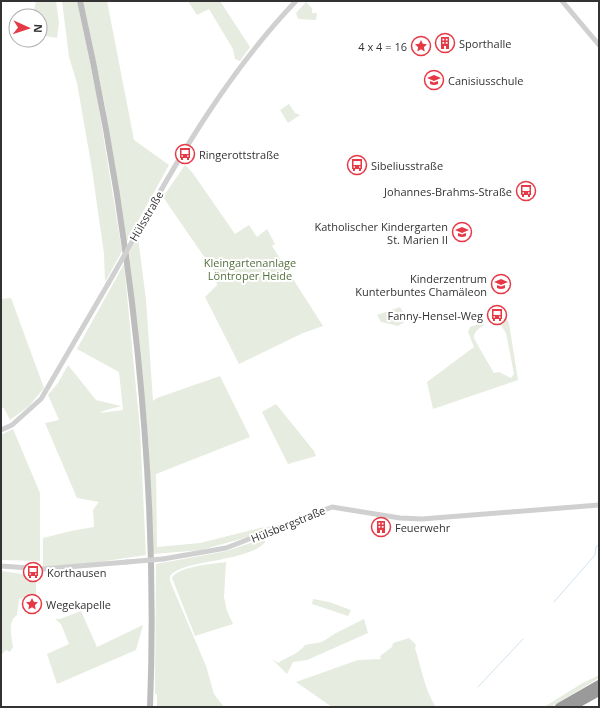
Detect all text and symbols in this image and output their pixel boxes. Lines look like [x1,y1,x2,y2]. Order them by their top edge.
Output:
north arrow [8,8,48,48]
text: N [31,24,46,33]
building icon: Sporthalle [434,32,456,54]
place icon: 4 x 4 = 16 [410,35,432,57]
place label: Sporthalle [459,36,511,51]
place label: 4 x 4 = 16 [358,39,407,54]
school or university icon: Canisiusschule [423,69,445,91]
place label: Canisiusschule [448,73,524,88]
bus stop icon: Ringerottstraße [174,143,196,165]
place label: Ringerottstraße [199,147,279,162]
bus stop icon: Sibeliusstraße [346,154,368,176]
place label: Sibeliusstraße [371,158,443,173]
bus stop icon: Johannes-Brahms-Straße [515,180,537,202]
place label: Johannes-Brahms-Straße [383,184,512,199]
street label: Hülsstraße [126,188,166,244]
place label: Katholischer Kindergarten St. Marien II [314,219,448,247]
school or university icon: Katholischer Kindergarten St. Marien II [451,221,473,243]
park label: Kleingartenanlage Löntroper Heide [204,255,296,283]
place label: Kinderzentrum Kunterbuntes Chamäleon [355,271,487,299]
school or university icon: Kinderzentrum Kunterbuntes Chamäleon [490,273,512,295]
bus stop icon: Fanny-Hensel-Weg [486,304,508,326]
place label: Fanny-Hensel-Weg [388,308,483,323]
street label: Hülsbergstraße [249,502,327,546]
building icon: Feuerwehr [370,516,392,538]
place label: Feuerwehr [395,520,451,535]
bus stop icon: Korthausen [22,561,44,583]
place label: Korthausen [47,565,107,580]
place icon: Wegekapelle [21,593,43,615]
place label: Wegekapelle [46,597,111,612]

